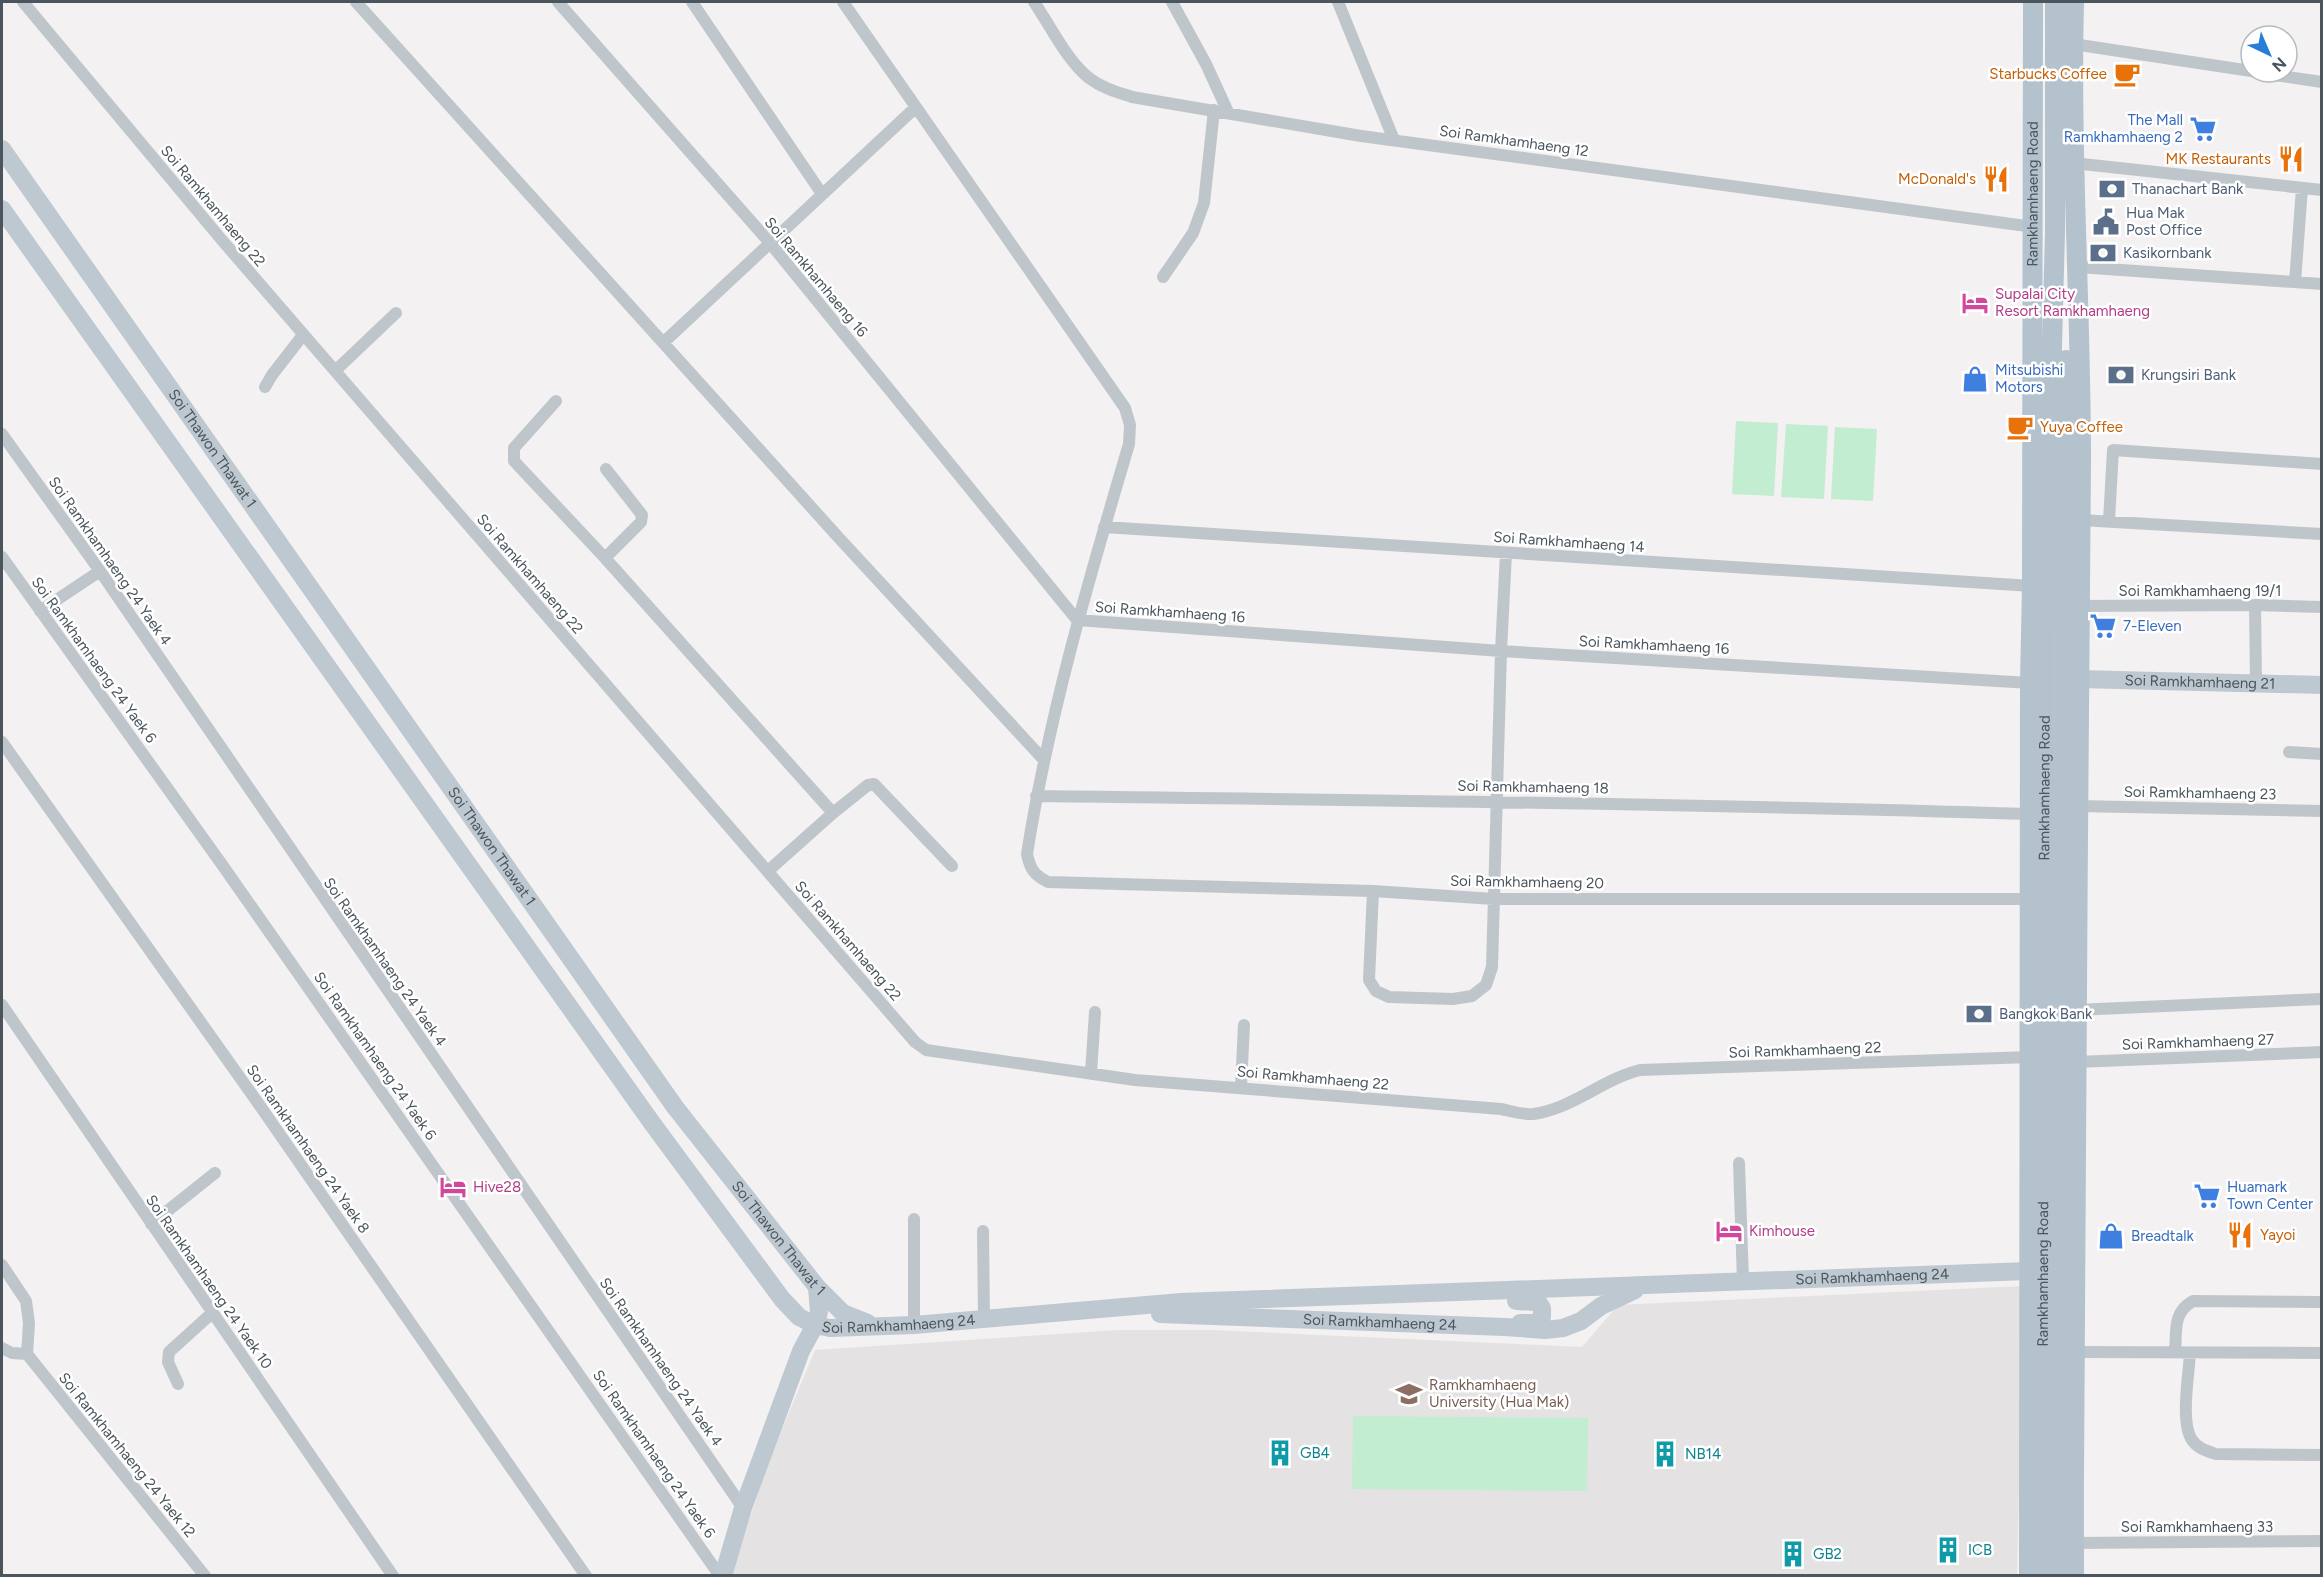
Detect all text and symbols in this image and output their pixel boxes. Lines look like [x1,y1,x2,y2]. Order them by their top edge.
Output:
north arrow [2239,24,2299,84]
text: N [2268,53,2290,76]
cafe icon: Starbucks Coffee [2112,59,2142,89]
place label: Starbucks Coffee [1989,65,2107,83]
place label: The Mall Ramkhamhaeng 2 [2064,111,2183,146]
supermarket icon: The Mall Ramkhamhaeng 2 [2188,114,2218,144]
street label: Ramkhamhaeng Road [2024,121,2042,267]
street label: Soi Ramkhamhaeng 12 [1438,122,1590,160]
street label: Soi Ramkhamhaeng 22 [157,142,269,270]
restaurant icon: MK Restaurants [2276,144,2306,174]
place label: MK Restaurants [2165,150,2271,168]
restaurant icon: McDonald's [1981,164,2011,194]
place label: McDonald's [1898,170,1976,188]
bank icon: Thanachart Bank [2097,174,2127,204]
place label: Thanachart Bank [2132,180,2244,198]
place label: Hua Mak Post Office [2126,204,2202,239]
public building icon: Hua Mak Post Office [2091,207,2121,237]
street label: Soi Ramkhamhaeng 16 [761,213,872,341]
bank icon: Kasikornbank [2088,238,2118,268]
place label: Kasikornbank [2123,244,2212,262]
place label: Supalai City Resort Ramkhamhaeng [1995,285,2150,320]
hotel icon: Supalai City Resort Ramkhamhaeng [1960,288,1990,318]
bank icon: Krungsiri Bank [2106,360,2136,390]
place label: Mitsubishi Motors [1995,361,2063,396]
shop icon: Mitsubishi Motors [1960,364,1990,394]
place label: Krungsiri Bank [2141,366,2237,384]
street label: Soi Thawon Thawat 1 [165,386,260,511]
cafe icon: Yuya Coffee [2005,412,2035,442]
place label: Yuya Coffee [2040,418,2123,436]
street label: Soi Ramkhamhaeng 24 Yaek 4 [45,473,175,649]
street label: Soi Ramkhamhaeng 22 [473,510,587,638]
street label: Soi Ramkhamhaeng 14 [1493,528,1645,556]
street label: Soi Ramkhamhaeng 24 Yaek 6 [28,573,161,747]
street label: Soi Ramkhamhaeng 19/1 [2119,582,2281,600]
street label: Soi Ramkhamhaeng 16 [1094,598,1246,626]
supermarket icon: 7-Eleven [2088,611,2118,641]
place label: 7-Eleven [2123,617,2182,635]
street label: Soi Ramkhamhaeng 16 [1578,632,1730,658]
street label: Soi Ramkhamhaeng 21 [2124,671,2276,693]
street label: Ramkhamhaeng Road [2035,715,2054,861]
street label: Soi Ramkhamhaeng 18 [1457,777,1609,797]
street label: Soi Thawon Thawat 1 [444,783,540,909]
street label: Soi Ramkhamhaeng 23 [2124,783,2276,803]
street label: Soi Ramkhamhaeng 20 [1450,872,1604,892]
street label: Soi Ramkhamhaeng 24 Yaek 4 [320,874,450,1050]
street label: Soi Ramkhamhaeng 22 [791,877,905,1005]
street label: Soi Ramkhamhaeng 24 Yaek 6 [310,969,440,1144]
bank icon: Bangkok Bank [1964,999,1994,1029]
place label: Bangkok Bank [1999,1005,2093,1023]
street label: Soi Ramkhamhaeng 27 [2121,1030,2275,1054]
street label: Soi Ramkhamhaeng 22 [1728,1038,1882,1062]
street label: Soi Ramkhamhaeng 24 Yaek 8 [243,1061,373,1237]
street label: Soi Ramkhamhaeng 22 [1236,1062,1390,1094]
hotel icon: Hive28 [438,1172,468,1202]
street label: Soi Thawon Thawat 1 [728,1177,829,1299]
place label: Hive28 [473,1178,521,1196]
place label: Huamark Town Center [2227,1178,2313,1213]
supermarket icon: Huamark Town Center [2192,1181,2222,1211]
street label: Soi Ramkhamhaeng 24 Yaek 10 [142,1192,276,1372]
street label: Ramkhamhaeng Road [2034,1201,2052,1347]
hotel icon: Kimhouse [1714,1216,1744,1246]
restaurant icon: Yayoi [2225,1220,2255,1250]
shop icon: Breadtalk [2096,1221,2126,1251]
place label: Kimhouse [1749,1222,1815,1240]
place label: Yayoi [2260,1226,2296,1244]
place label: Breadtalk [2131,1227,2194,1245]
street label: Soi Ramkhamhaeng 24 [1795,1265,1949,1289]
street label: Soi Ramkhamhaeng 24 Yaek 4 [596,1274,726,1450]
street label: Soi Ramkhamhaeng 24 [1303,1310,1457,1334]
street label: Soi Ramkhamhaeng 24 [820,1311,976,1337]
street label: Soi Ramkhamhaeng 24 Yaek 6 [589,1367,719,1542]
street label: Soi Ramkhamhaeng 24 Yaek 12 [55,1369,199,1541]
place label: Ramkhamhaeng University (Hua Mak) [1429,1376,1569,1411]
school or university icon: Ramkhamhaeng University (Hua Mak) [1394,1379,1424,1409]
building icon: GB4 [1265,1438,1295,1468]
building icon: NB14 [1650,1439,1680,1469]
place label: GB4 [1300,1444,1330,1462]
place label: NB14 [1685,1445,1721,1463]
street label: Soi Ramkhamhaeng 33 [2121,1518,2273,1536]
building icon: ICB [1933,1535,1963,1565]
building icon: GB2 [1778,1539,1808,1569]
place label: ICB [1968,1541,1992,1559]
place label: GB2 [1813,1545,1842,1563]

